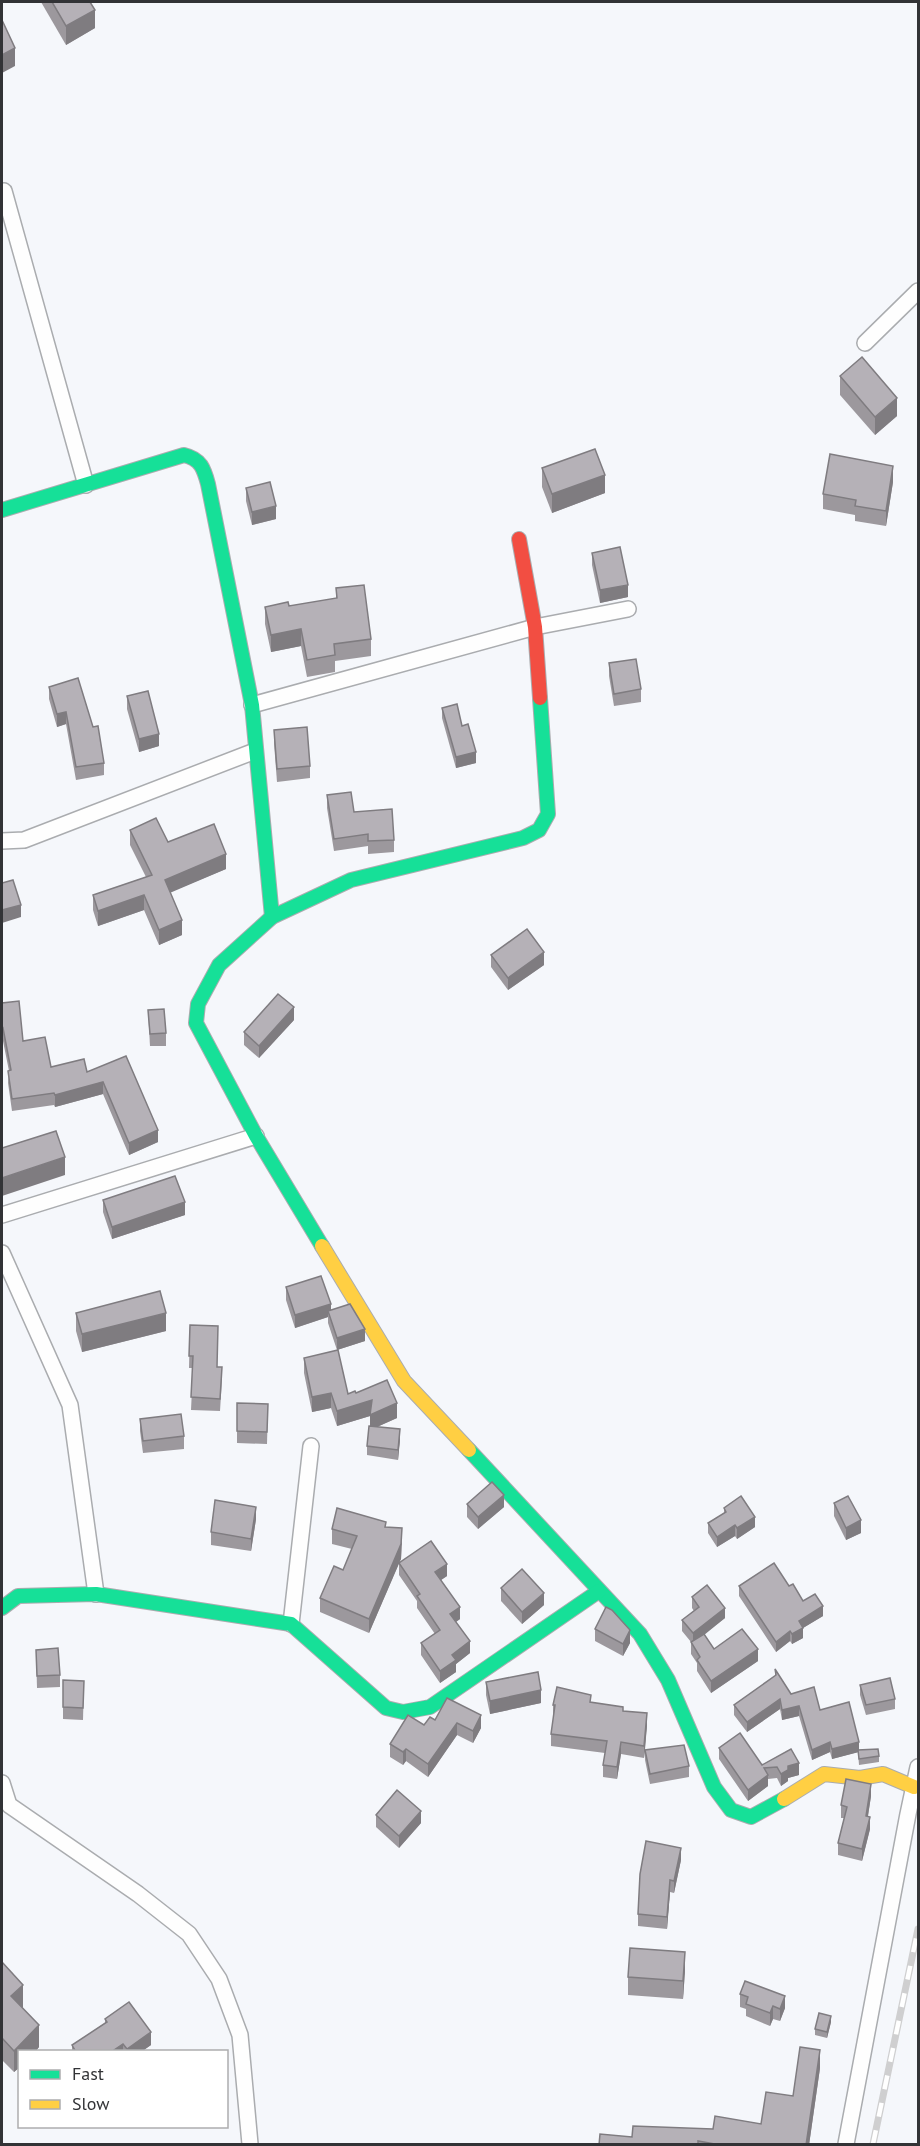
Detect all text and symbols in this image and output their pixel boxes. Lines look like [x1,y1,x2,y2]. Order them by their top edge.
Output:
legend [18,2050,228,2128]
text: Fast [72,2062,104,2085]
text: Slow [72,2092,110,2115]

